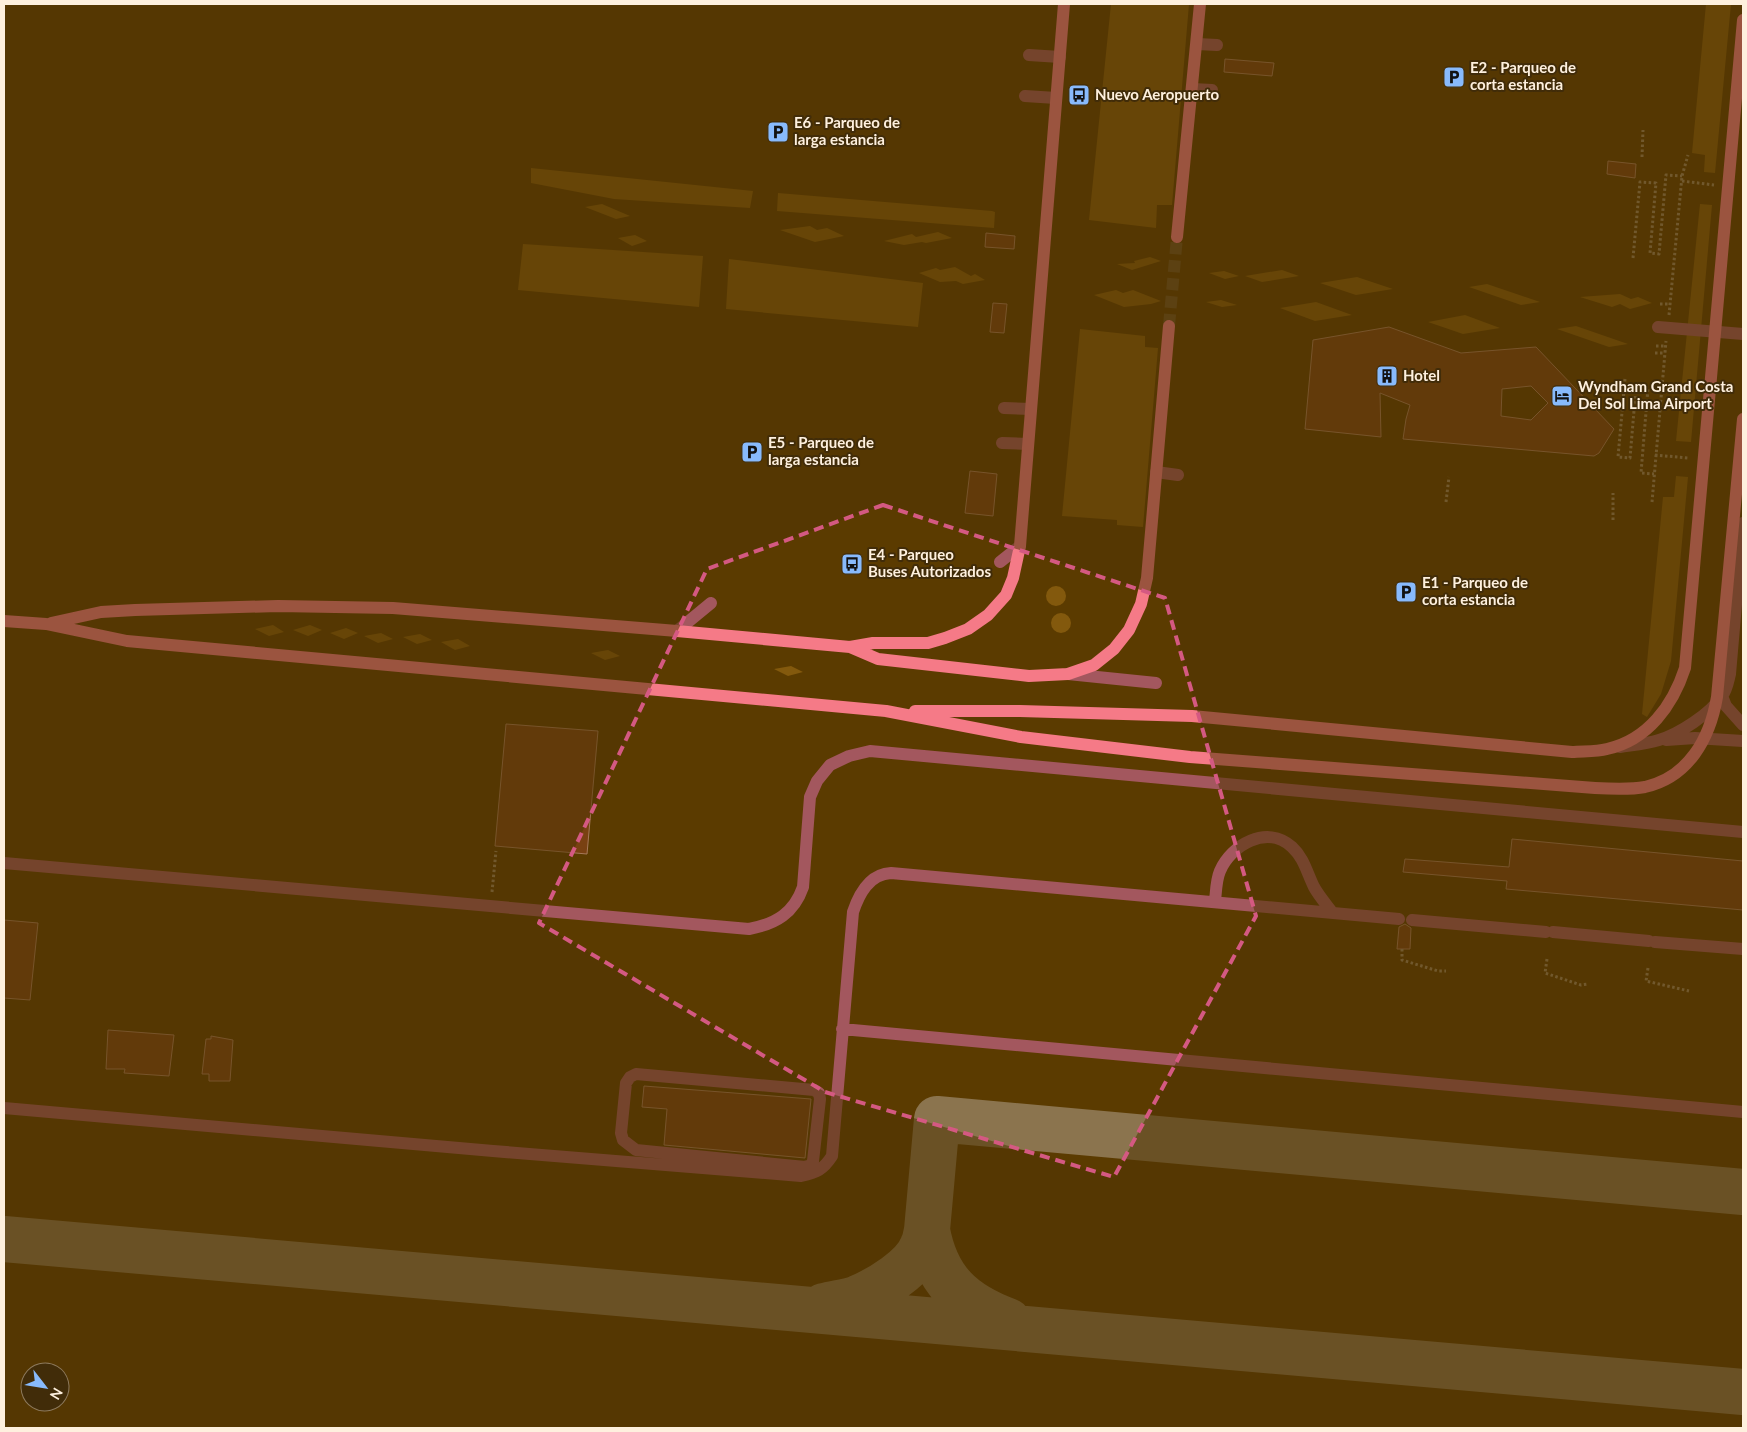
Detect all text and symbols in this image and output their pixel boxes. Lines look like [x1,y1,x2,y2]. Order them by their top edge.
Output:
place label: E2 - Parqueo de corta estancia [1470,58,1576,93]
parking icon: E2 - Parqueo de corta estancia [1442,65,1466,89]
bus stop icon: Nuevo Aeropuerto [1067,83,1091,107]
place label: Nuevo Aeropuerto [1095,85,1219,103]
place label: E6 - Parqueo de larga estancia [794,113,900,148]
parking icon: E6 - Parqueo de larga estancia [766,120,790,144]
building icon: Hotel [1375,364,1399,388]
place label: Hotel [1403,366,1440,384]
place label: Wyndham Grand Costa Del Sol Lima Airport [1578,377,1733,412]
hotel icon: Wyndham Grand Costa Del Sol Lima Airport [1550,384,1574,408]
place label: E5 - Parqueo de larga estancia [768,433,874,468]
parking icon: E5 - Parqueo de larga estancia [740,440,764,464]
place label: E4 - Parqueo Buses Autorizados [868,545,991,580]
bus stop icon: E4 - Parqueo Buses Autorizados [840,552,864,576]
place label: E1 - Parqueo de corta estancia [1422,573,1528,608]
parking icon: E1 - Parqueo de corta estancia [1394,580,1418,604]
north arrow [20,1362,70,1412]
text: N [47,1385,67,1403]

